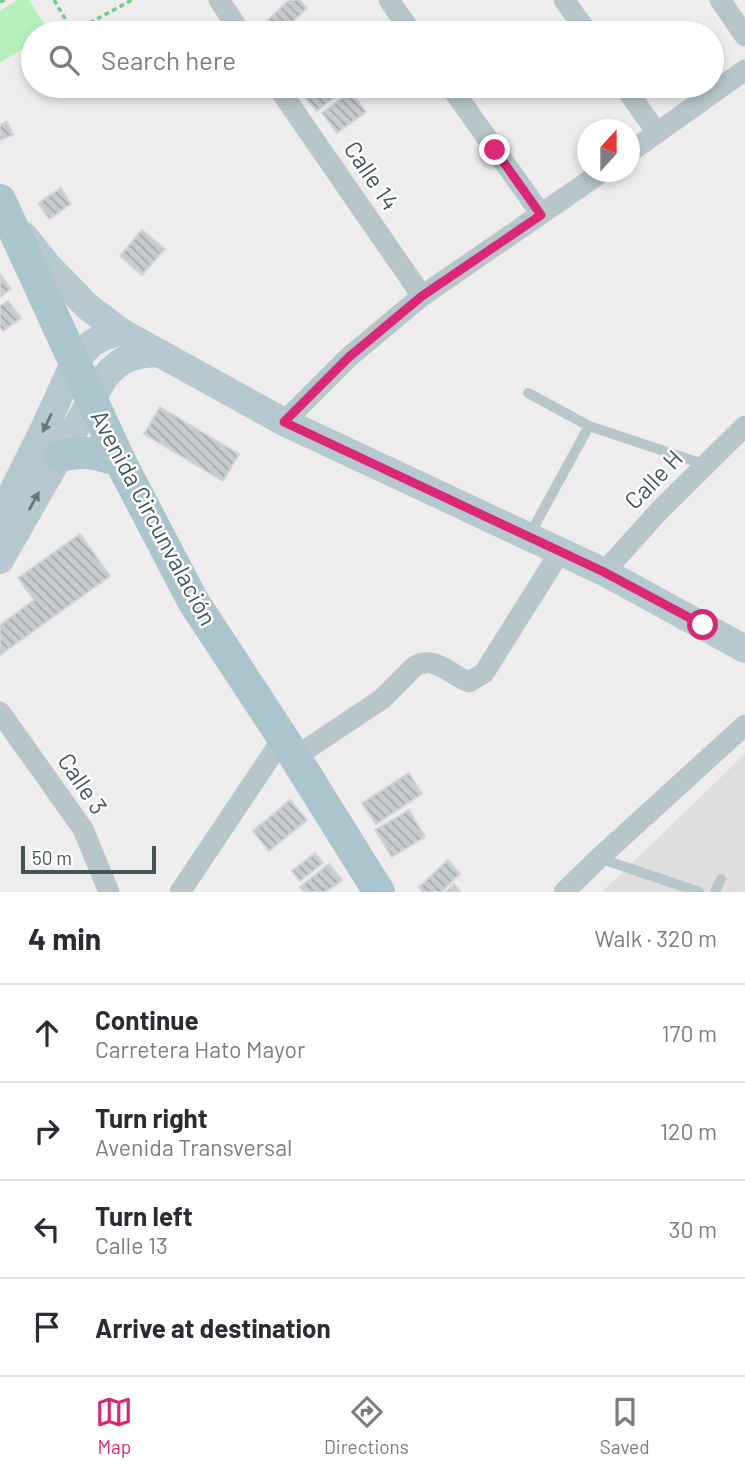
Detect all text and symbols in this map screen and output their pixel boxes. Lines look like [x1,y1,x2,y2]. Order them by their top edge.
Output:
search box [21,21,724,98]
icon: search [45,41,83,79]
text: Search here [101,44,236,75]
north arrow [577,119,640,182]
route end [479,134,510,165]
street label: Calle 14 [339,135,406,215]
street label: Avenida Circunvalación [85,405,223,630]
one-way arrow [41,413,53,433]
street label: Calle H [618,443,688,515]
one-way arrow [28,491,40,510]
route start [687,609,718,640]
street label: Calle 3 [52,747,114,819]
scale bar [21,843,156,875]
text: 50 m [32,846,72,869]
text: 4 min [28,920,101,956]
text: Walk · 320 m [595,924,717,952]
text: Continue [95,1004,199,1035]
icon: ahead [28,1014,66,1052]
text: 170 m [661,1019,717,1047]
text: Carretera Hato Mayor [95,1035,305,1063]
text: Turn right [95,1102,208,1133]
icon: right [28,1112,66,1150]
text: 120 m [660,1117,717,1145]
text: Avenida Transversal [95,1133,292,1161]
text: Turn left [95,1200,193,1231]
icon: left [28,1210,66,1248]
text: 30 m [669,1215,717,1243]
text: Calle 13 [95,1231,168,1259]
icon: arrive [28,1308,66,1346]
text: Arrive at destination [95,1312,331,1343]
tab: Map [95,1393,133,1458]
tab: Directions [324,1393,409,1458]
tab: Saved [600,1393,650,1458]

